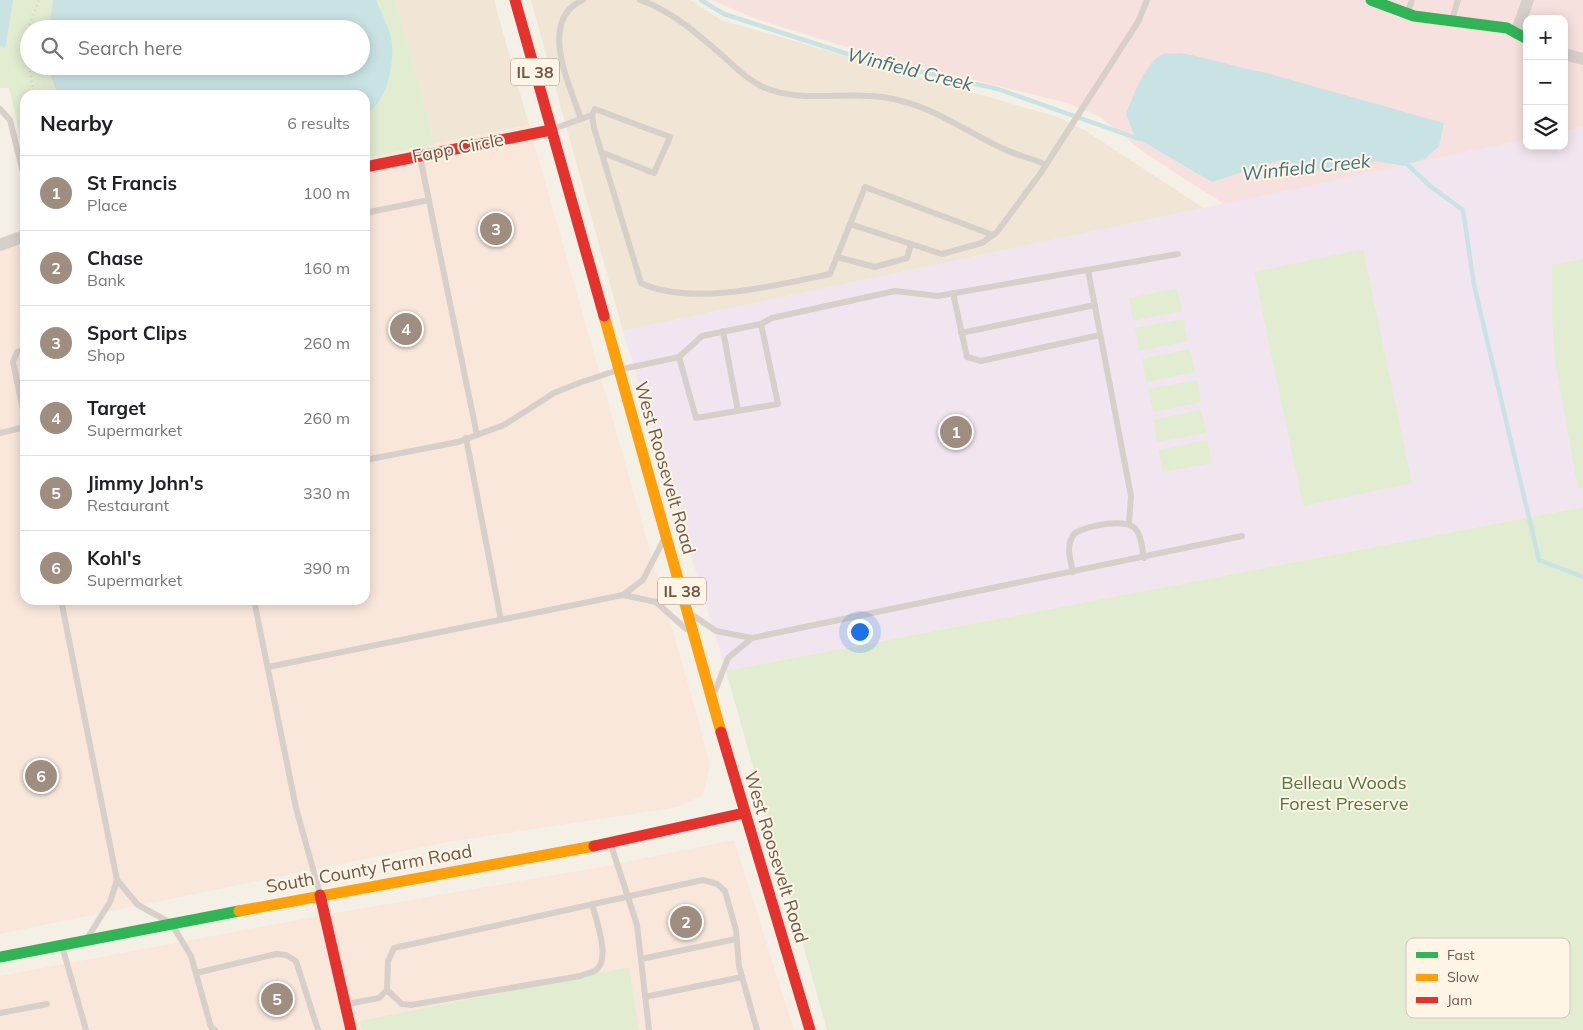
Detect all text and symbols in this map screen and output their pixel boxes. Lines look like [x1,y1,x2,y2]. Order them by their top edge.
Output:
map controls [1523,15,1568,150]
button: + [1523,15,1568,60]
search box [20,20,370,75]
icon: search [38,34,66,62]
text: Search here [78,36,182,60]
water label: Winfield Creek [844,42,977,97]
road number: IL 38 [511,58,559,86]
button: − [1523,60,1568,105]
button: layers [1523,105,1568,150]
text: Nearby [40,110,113,136]
text: 6 results [287,113,350,133]
street label: Fapp Circle [410,127,506,168]
water label: Winfield Creek [1241,148,1373,186]
text: St Francis [87,171,177,195]
text: 1 [51,183,61,203]
text: 100 m [303,183,350,203]
text: Place [87,195,127,215]
pin: 3 [480,210,512,248]
text: Chase [87,246,143,270]
text: 2 [51,258,61,278]
text: 160 m [303,258,350,278]
text: Bank [87,270,125,290]
pin: 4 [390,310,422,348]
text: Sport Clips [87,321,187,345]
text: 3 [51,333,61,353]
text: 260 m [303,333,350,353]
text: Shop [87,345,125,365]
street label: West Roosevelt Road [630,379,701,557]
text: Target [87,396,146,420]
text: 4 [51,408,61,428]
text: 260 m [303,408,350,428]
pin: 1 [940,413,972,451]
text: Supermarket [87,420,182,440]
text: Jimmy John's [87,471,204,495]
text: 5 [51,483,61,503]
text: 330 m [303,483,350,503]
text: Restaurant [87,495,169,515]
text: Kohl's [87,546,141,570]
text: 6 [51,558,61,578]
text: 390 m [303,558,350,578]
text: Supermarket [87,570,182,590]
road number: IL 38 [658,578,706,604]
your location [847,619,873,645]
pin: 6 [25,757,57,795]
street label: West Roosevelt Road [739,768,814,946]
park label: Belleau Woods Forest Preserve [1280,771,1408,815]
street label: South County Farm Road [264,839,474,898]
pin: 2 [670,903,702,941]
legend [1406,938,1570,1018]
text: Fast [1447,946,1475,964]
text: Slow [1447,968,1479,986]
pin: 5 [261,980,293,1018]
text: Jam [1447,991,1472,1009]

